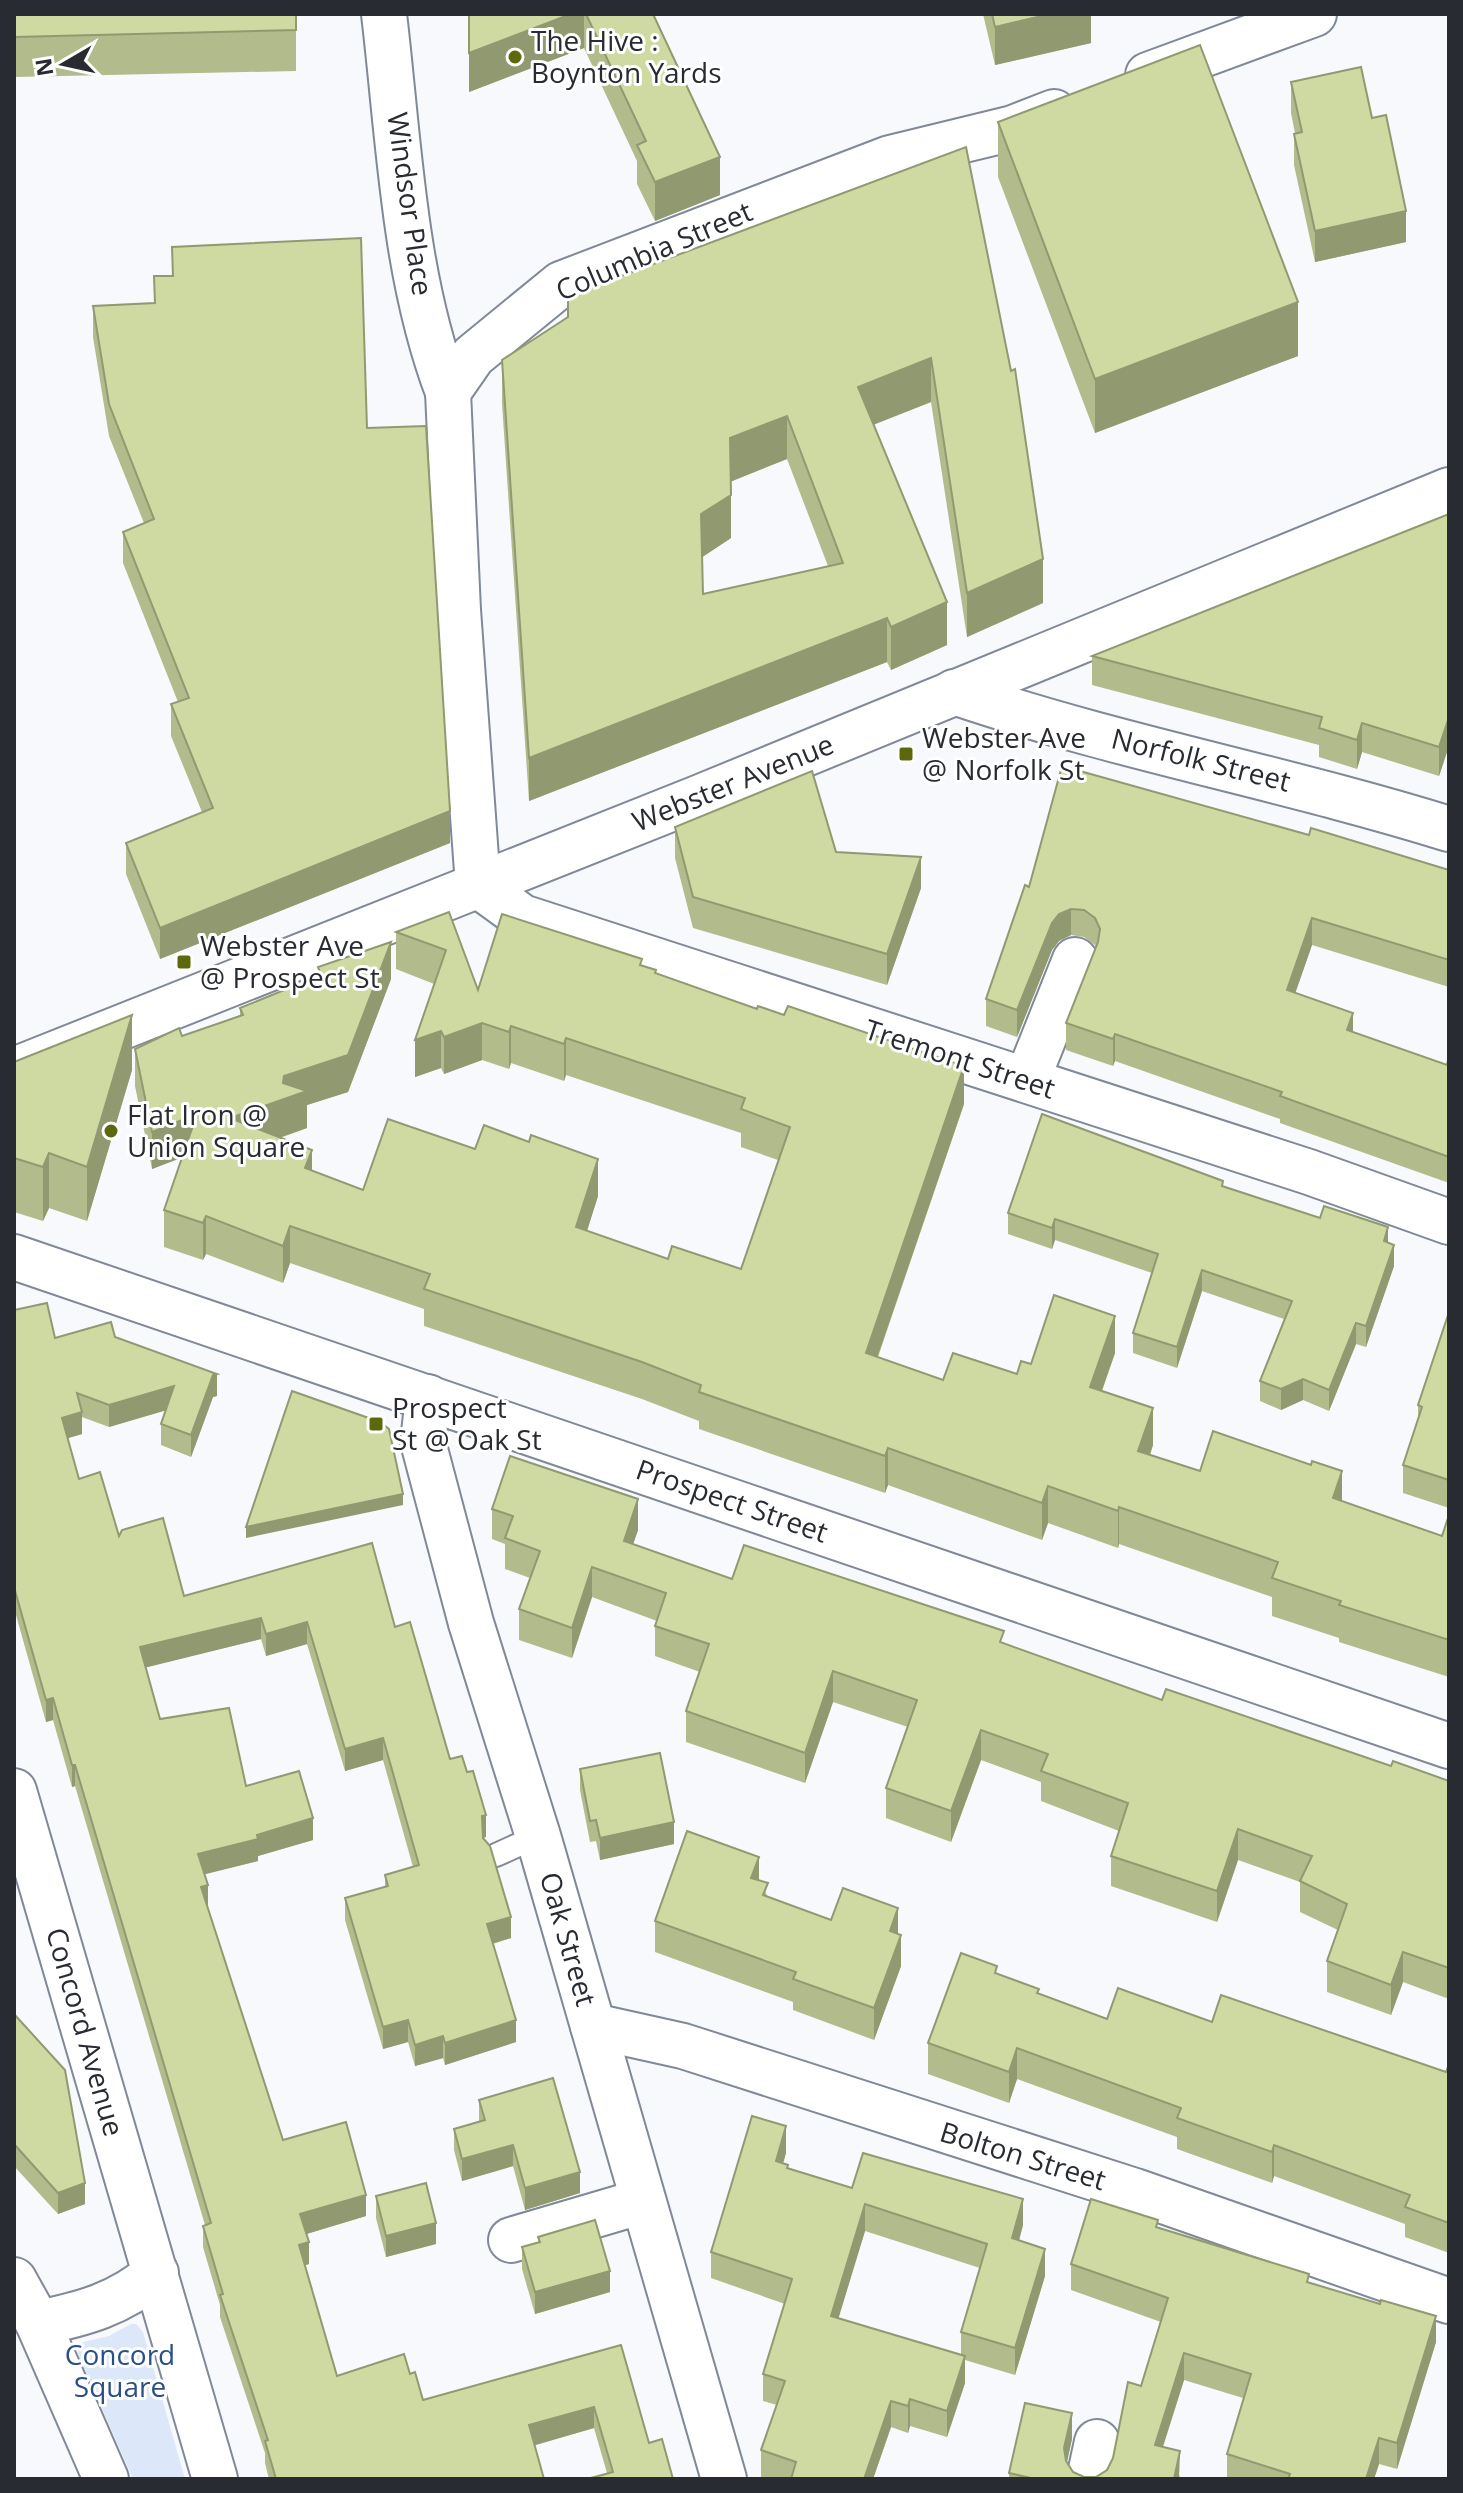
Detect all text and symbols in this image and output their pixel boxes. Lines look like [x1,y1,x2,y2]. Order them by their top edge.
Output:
place label: The Hive : Boynton Yards [531,21,722,91]
north arrow [24,24,104,104]
marker: The Hive : Boynton Yards [506,48,524,66]
text: N [27,56,59,78]
street label: Windsor Place [379,110,443,298]
street label: Columbia Street [550,192,758,309]
place label: Webster Ave @ Norfolk St [922,718,1086,788]
street label: Norfolk Street [1108,718,1295,800]
street label: Webster Avenue [626,724,839,840]
marker: Webster Ave @ Norfolk St [897,745,915,763]
place label: Webster Ave @ Prospect St [200,926,380,996]
marker: Webster Ave @ Prospect St [175,953,193,971]
street label: Tremont Street [860,1009,1060,1107]
place label: Flat Iron @ Union Square [127,1095,305,1165]
marker: Flat Iron @ Union Square [102,1122,120,1140]
place label: Prospect St @ Oak St [392,1388,542,1458]
marker: Prospect St @ Oak St [367,1415,385,1433]
street label: Prospect Street [631,1449,833,1551]
street label: Oak Street [532,1867,606,2010]
street label: Concord Avenue [38,1923,134,2140]
street label: Bolton Street [936,2112,1111,2198]
park label: Concord Square [65,2335,175,2405]

